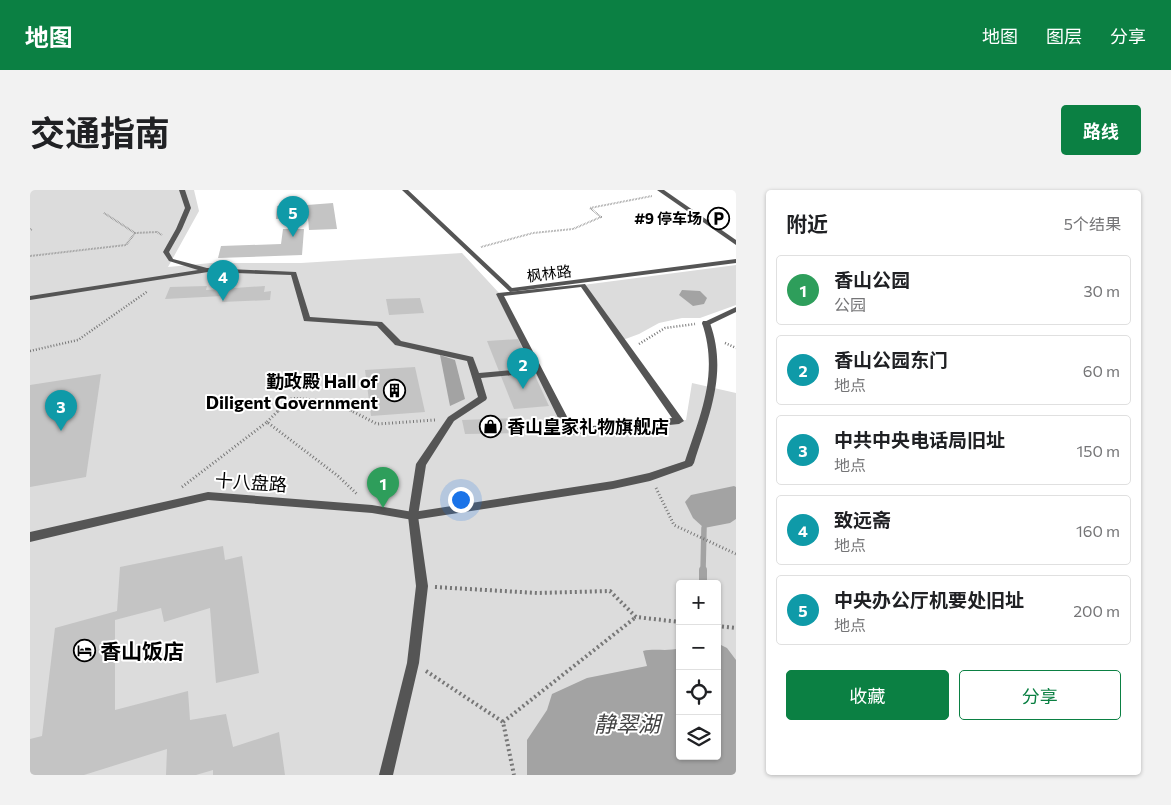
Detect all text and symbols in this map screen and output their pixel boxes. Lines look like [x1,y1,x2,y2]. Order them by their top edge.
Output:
text: 地图 [25,22,73,51]
text: 地图 [982,25,1018,47]
text: 图层 [1046,25,1082,47]
text: 分享 [1110,25,1146,47]
button: 路线 [1061,105,1141,155]
text: 交通指南 [30,110,170,153]
pin: 5 [277,196,309,237]
parking icon: #9 停车场 [706,206,730,230]
place label: #9 停车场 [634,209,702,227]
text: 附近 [786,211,828,236]
text: 5个结果 [1064,214,1121,233]
pin: 4 [207,260,239,301]
street label: 枫林路 [526,261,572,285]
text: 香山公园 [834,268,910,291]
text: 1 [799,281,807,300]
text: 30 m [1083,281,1120,300]
text: 公园 [834,295,866,314]
pin: 2 [507,348,539,389]
text: 香山公园东门 [834,348,948,371]
text: 2 [798,361,808,380]
text: 60 m [1083,361,1120,380]
place label: 勤政殿 Hall of Diligent Government [206,370,379,413]
text: 地点 [834,375,866,394]
building icon: 勤政殿 Hall of Diligent Government [382,379,406,403]
pin: 3 [45,390,77,431]
shop icon: 香山皇家礼物旗舰店 [479,414,503,438]
place label: 香山皇家礼物旗舰店 [507,415,669,437]
text: 中共中央电话局旧址 [834,428,1005,451]
text: 3 [798,441,808,460]
text: 150 m [1077,441,1120,460]
text: 地点 [834,455,866,474]
pin: 1 [367,467,399,508]
street label: 十八盘路 [214,469,288,495]
your location [448,487,474,513]
text: 致远斋 [834,508,891,531]
text: 4 [798,521,808,540]
text: 160 m [1076,521,1120,540]
text: 地点 [834,535,866,554]
map controls [676,580,721,760]
button: + [676,580,721,625]
text: 中央办公厅机要处旧址 [834,588,1024,611]
text: 5 [798,601,808,620]
text: 200 m [1073,601,1120,620]
text: 地点 [834,615,866,634]
button: − [676,625,721,670]
hotel icon: 香山饭店 [72,638,96,662]
place label: 香山饭店 [100,638,184,663]
button: locate [676,670,721,715]
button: 收藏 [786,670,949,720]
button: 分享 [959,670,1121,720]
water label: 静翠湖 [594,710,663,737]
button: layers [676,715,721,760]

